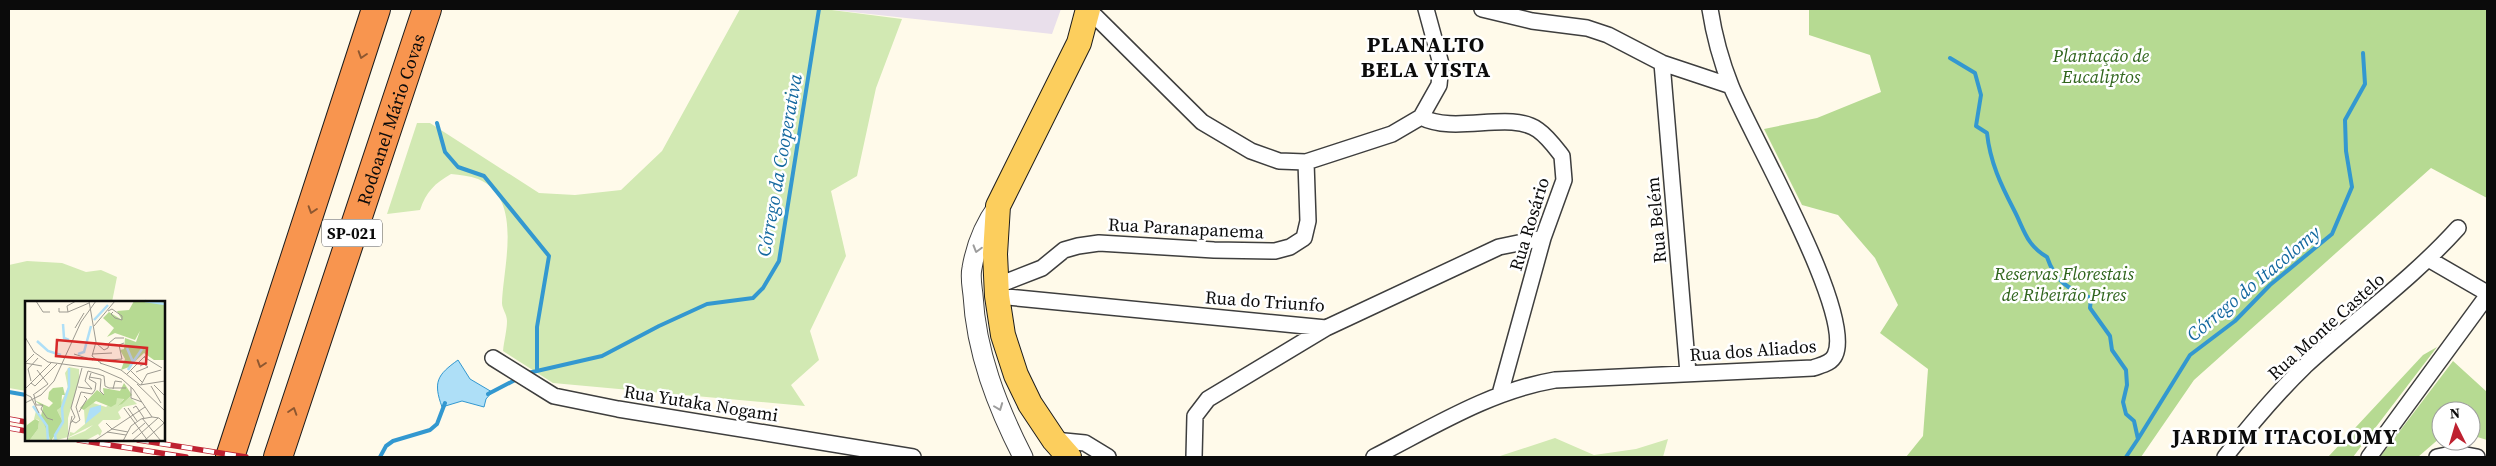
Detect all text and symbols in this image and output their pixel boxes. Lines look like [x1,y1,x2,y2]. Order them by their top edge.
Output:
district label: PLANALTO BELA VISTA [1361,29,1491,84]
street label: Rodoanel Mário Covas [350,30,431,208]
park label: Plantação de Eucaliptos [2052,43,2150,89]
one-way arrow [357,50,367,59]
water label: Córrego da Cooperativa [750,72,808,258]
street label: Rua Rosário [1503,174,1555,274]
street label: Rua Belém [1640,176,1672,264]
one-way arrow [307,205,317,213]
street label: Rua Paranapanema [1107,211,1266,245]
water label: Córrego do Itacolomy [2181,219,2326,347]
road number: SP-021 [322,220,382,247]
one-way arrow [972,244,982,253]
park label: Reservas Florestais de Ribeirão Pires [1993,261,2134,307]
street label: Rua Monte Castelo [2262,267,2390,385]
street label: Rua do Triunfo [1204,284,1326,318]
inset map [25,301,165,441]
street label: Rua dos Aliados [1689,333,1818,367]
one-way arrow [257,360,267,368]
street label: Rua Yutaka Nogami [622,378,780,428]
north arrow [2431,401,2481,451]
one-way arrow [993,402,1004,411]
text: N [2449,403,2461,423]
one-way arrow [287,407,297,416]
district label: JARDIM ITACOLOMY [2170,421,2398,451]

